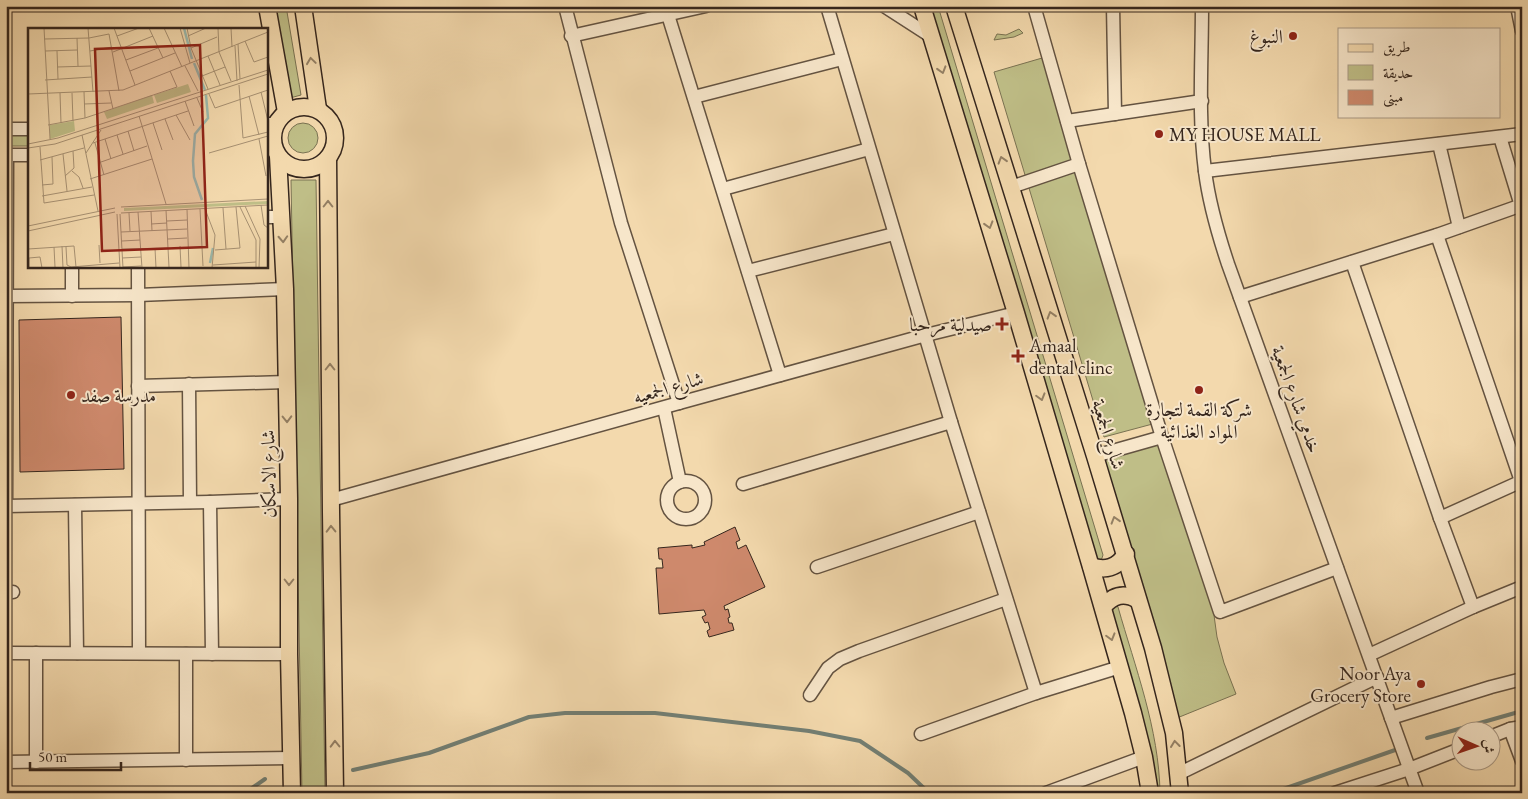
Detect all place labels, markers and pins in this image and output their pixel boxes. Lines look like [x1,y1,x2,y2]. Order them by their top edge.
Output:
place label: النبوغ [1249,24,1283,52]
marker: النبوغ [1287,30,1299,42]
place label: MY HOUSE MALL [1169,122,1321,147]
marker: MY HOUSE MALL [1153,128,1165,140]
place label: صيدلية مرحبا [909,312,992,338]
marker: صيدلية مرحبا [996,318,1008,330]
place label: Amaal dental clinc [1028,333,1113,380]
marker: Amaal dental clinc [1011,349,1025,363]
place label: مدرسة صفد [81,383,156,408]
marker: شركة القمة لتجارة المواد الغذائية [1193,384,1205,396]
marker: مدرسة صفد [65,389,77,401]
place label: شركة القمة لتجارة المواد الغذائية [1146,397,1252,444]
place label: Noor Aya Grocery Store [1310,661,1411,708]
marker: Noor Aya Grocery Store [1415,678,1427,690]

